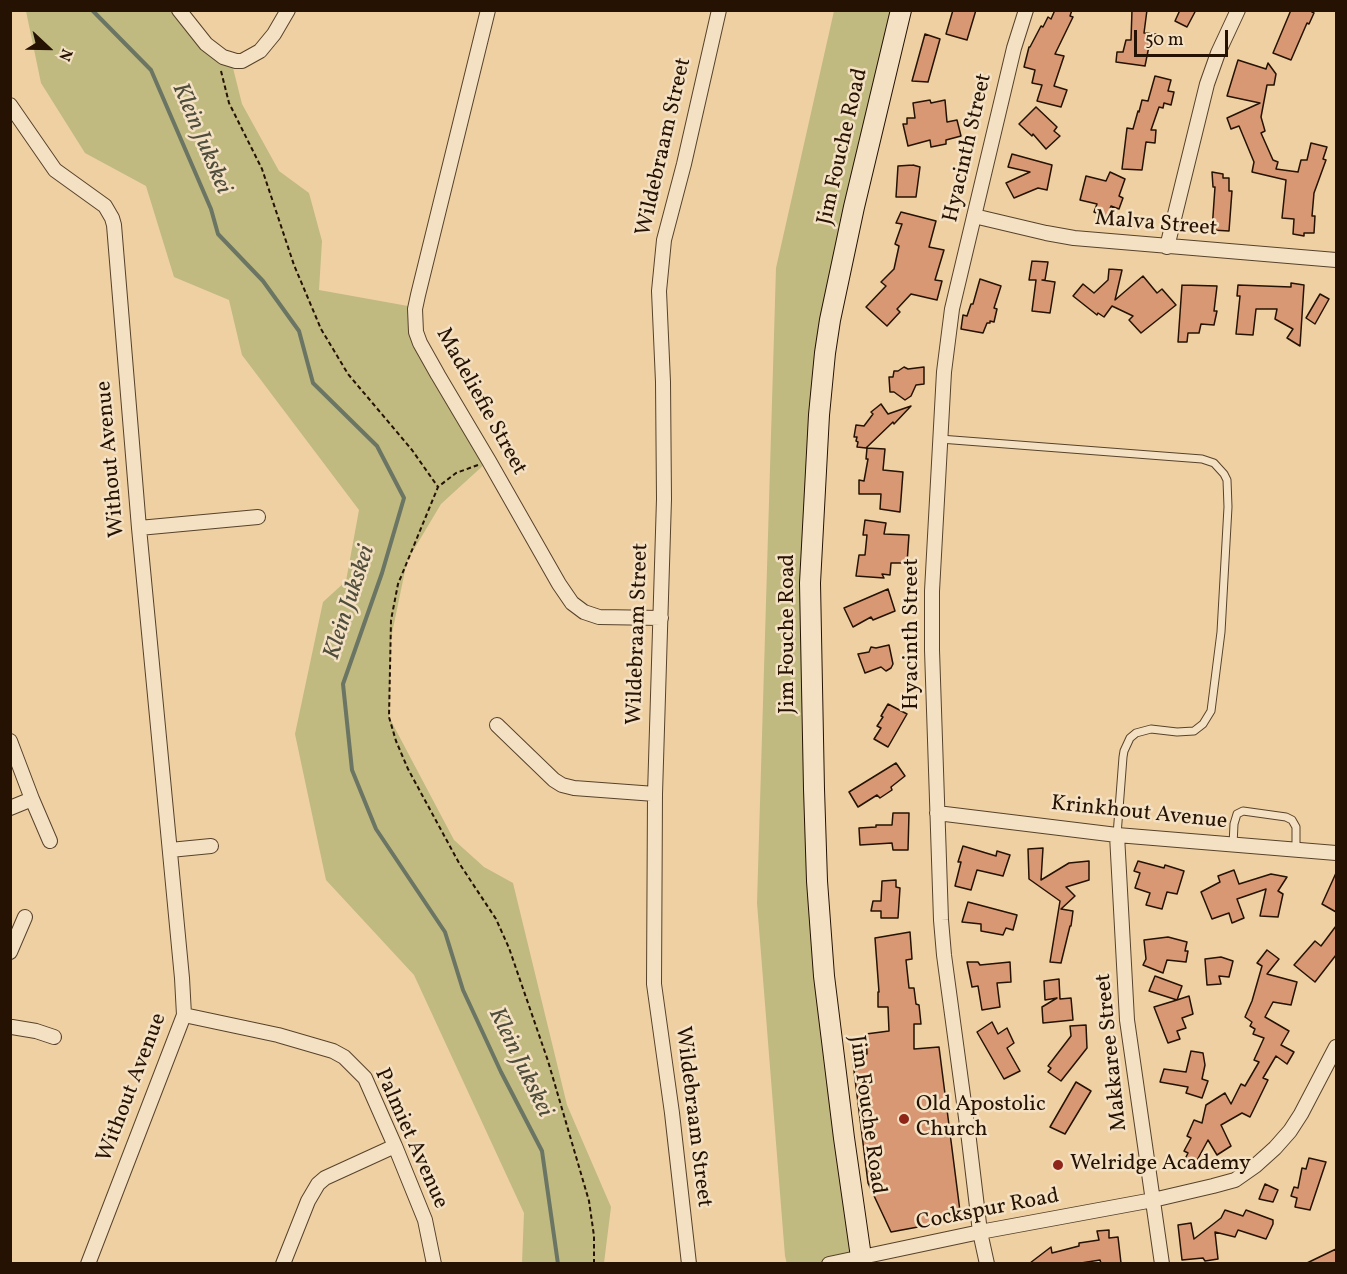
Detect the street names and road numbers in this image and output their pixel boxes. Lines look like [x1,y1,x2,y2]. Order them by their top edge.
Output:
street label: Wildebraam Street [632,55,698,239]
street label: Jim Fouche Road [813,66,875,228]
street label: Hyacinth Street [939,71,999,225]
street label: Malva Street [1094,207,1218,243]
street label: Madeliefie Street [429,324,531,480]
street label: Without Avenue [92,380,132,538]
street label: Wildebraam Street [623,543,655,725]
street label: Jim Fouche Road [776,554,802,714]
street label: Hyacinth Street [900,558,926,710]
street label: Krinkhout Avenue [1050,792,1228,836]
street label: Makkaree Street [1092,972,1134,1132]
street label: Without Avenue [93,1010,173,1166]
street label: Wildebraam Street [668,1025,716,1209]
street label: Jim Fouche Road [842,1034,890,1196]
street label: Palmiet Avenue [367,1065,453,1213]
street label: Cockspur Road [914,1184,1062,1238]

